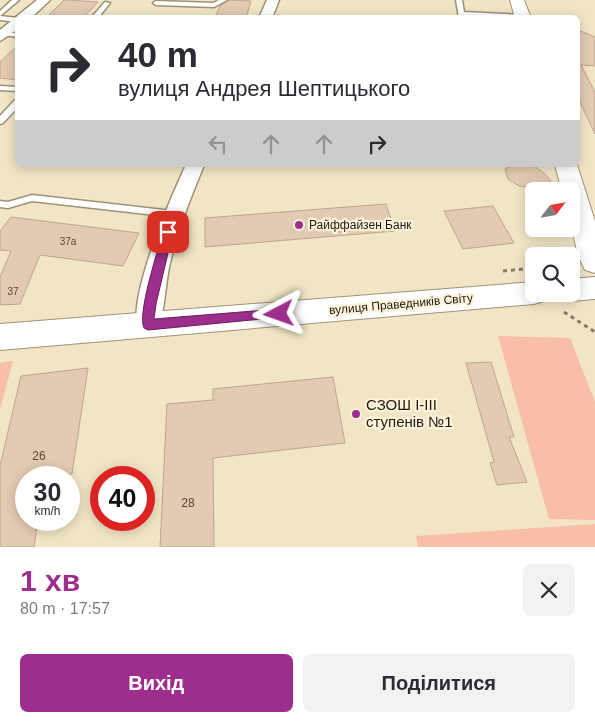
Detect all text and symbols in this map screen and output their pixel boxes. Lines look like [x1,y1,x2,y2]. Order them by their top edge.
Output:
icon: right [35,35,100,100]
text: 40 m [118,35,198,74]
text: вулиця Андрея Шептицького [118,76,410,101]
icon: left [204,130,232,158]
icon: ahead [257,130,285,158]
icon: ahead [310,130,338,158]
icon: right [363,130,391,158]
north arrow [525,182,580,238]
map controls [525,182,580,302]
pin [147,211,189,253]
icon: arrive [154,218,182,246]
place label: Райффайзен Банк [309,218,412,232]
marker: Райффайзен Банк [293,219,305,231]
house number: 37а [60,236,77,247]
button: search [525,247,580,302]
house number: 37 [7,286,19,297]
position arrow [252,287,304,339]
street label: вулиця Праведників Світу [329,291,473,317]
place label: СЗОШ І-ІІІ ступенів №1 [366,396,453,430]
marker: СЗОШ І-ІІІ ступенів №1 [350,408,362,420]
house number: 26 [32,449,46,463]
speed limit sign: 40 [90,466,155,531]
text: 30 [34,478,61,506]
house number: 28 [181,496,195,510]
text: km/h [34,504,61,518]
text: 1 хв [20,564,80,597]
button: close [523,564,575,616]
text: 80 m · 17:57 [20,600,110,617]
button: Вихід [20,654,293,712]
button: Поділитися [303,654,575,712]

